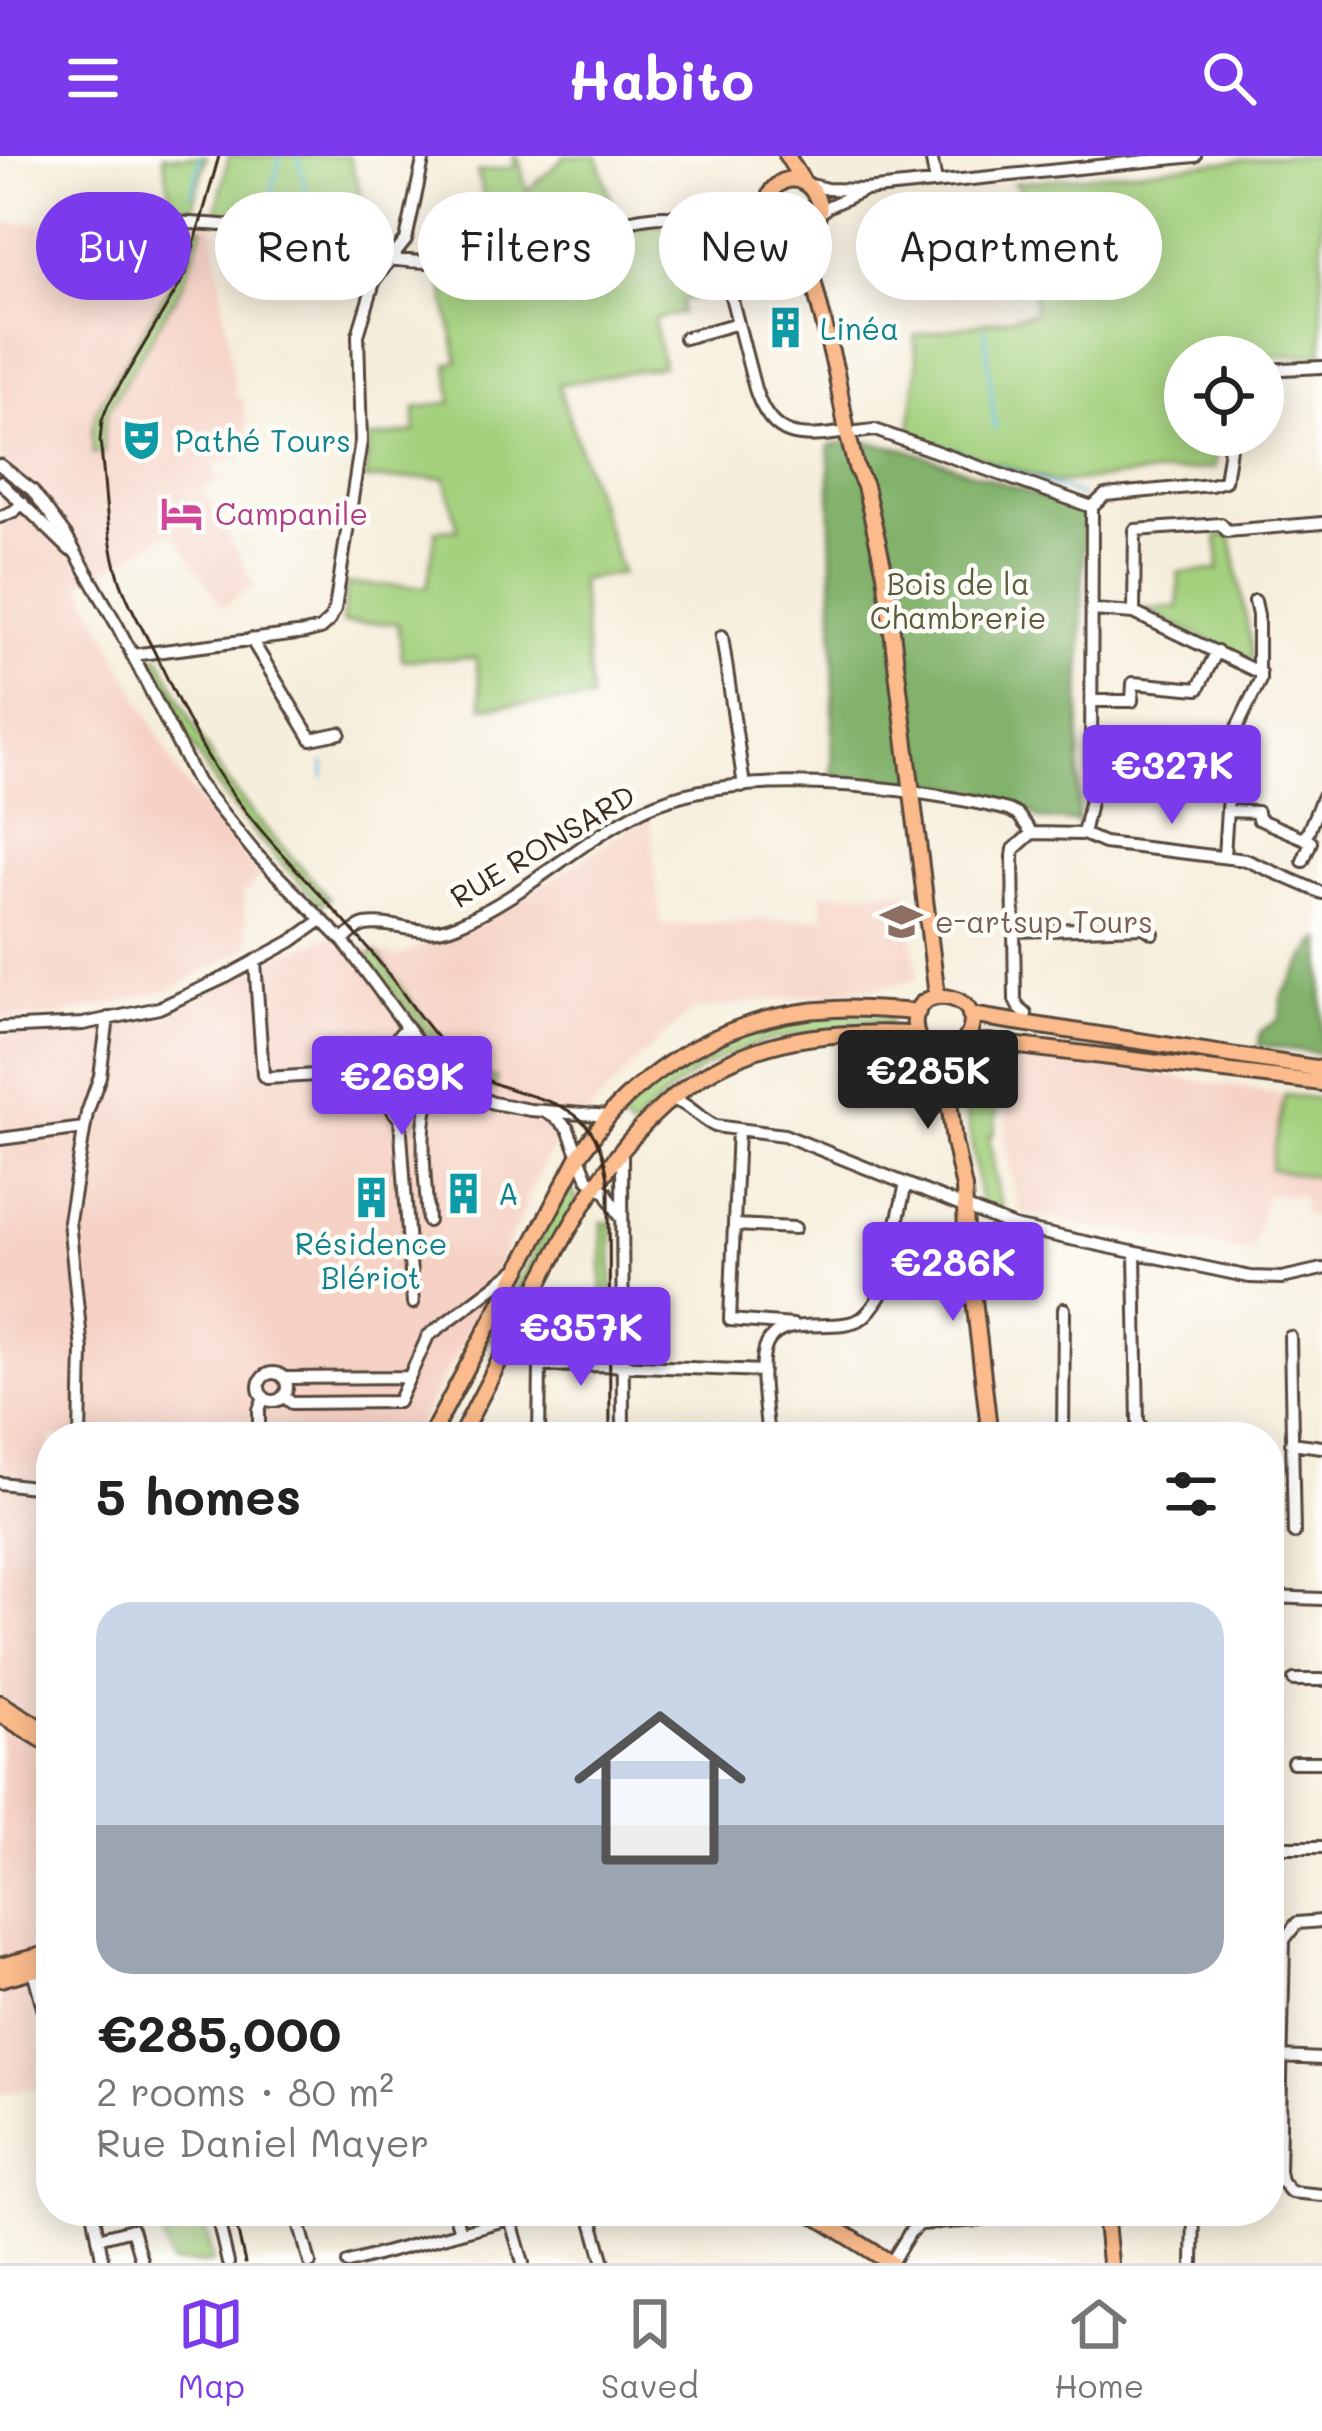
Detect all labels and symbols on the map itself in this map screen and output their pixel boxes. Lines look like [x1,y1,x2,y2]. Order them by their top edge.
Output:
building icon: Linéa [763,305,809,351]
place label: Linéa [820,308,899,348]
theatre icon: Pathé Tours [118,417,164,463]
place label: Pathé Tours [175,420,351,460]
hotel icon: Campanile [158,490,204,536]
place label: Campanile [215,493,368,533]
park label: Bois de la Chambrerie [870,563,1046,637]
pin: €327K [1088,725,1256,827]
street label: RUE RONSARD [442,774,642,916]
school or university icon: e-artsup Tours [878,898,924,944]
place label: e-artsup Tours [935,901,1153,941]
pin: €285K [844,1030,1012,1132]
pin: €269K [318,1036,486,1138]
building icon: A [441,1170,487,1216]
place label: A [498,1173,519,1213]
building icon: Résidence Blériot [348,1174,394,1220]
pin: €286K [869,1222,1037,1324]
place label: Résidence Blériot [295,1223,447,1297]
pin: €357K [497,1287,665,1389]

